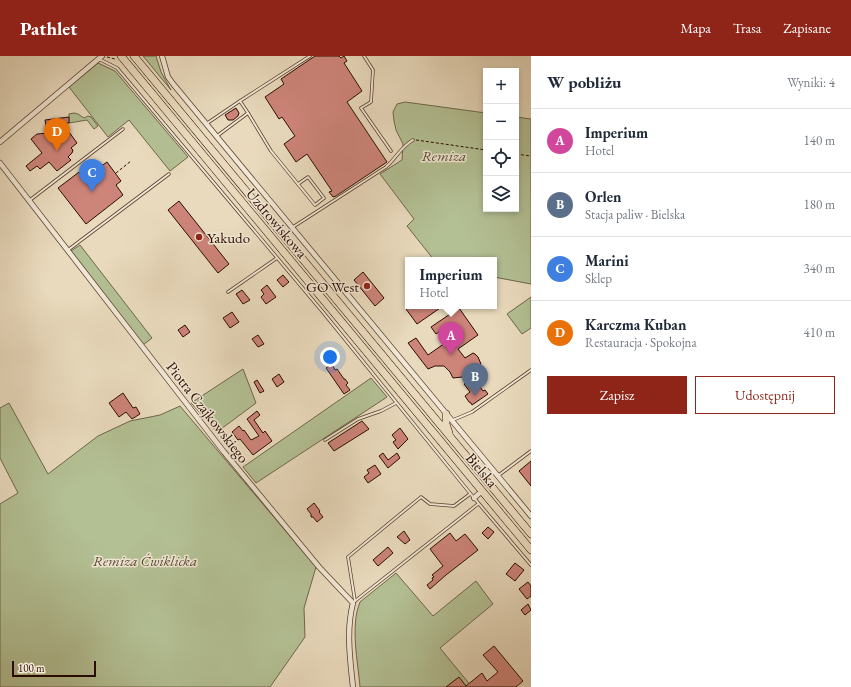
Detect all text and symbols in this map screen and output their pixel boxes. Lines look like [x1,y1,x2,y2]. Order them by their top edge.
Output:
text: Pathlet [20,16,77,41]
text: Mapa [680,19,711,37]
text: Trasa [733,19,761,37]
text: Zapisane [783,19,831,37]
map controls [483,68,519,212]
button: + [483,68,519,104]
text: W pobliżu [547,71,621,93]
text: Wyniki: 4 [787,74,835,91]
button: − [483,104,519,140]
pin: D [44,118,70,151]
text: Imperium [585,123,648,142]
text: A [555,132,565,149]
text: 140 m [804,132,835,149]
button: locate [483,140,519,176]
text: Hotel [585,142,614,159]
park label: Remiza [422,146,466,165]
pin: C [79,159,105,192]
button: layers [483,176,519,212]
street label: Uzdrowiskowa [242,184,312,262]
text: Orlen [585,187,621,206]
text: B [556,196,564,213]
text: 180 m [804,196,835,213]
text: Stacja paliw · Bielska [585,206,685,223]
place label: Yakudo [207,228,250,247]
marker: Yakudo [194,232,204,242]
text: Marini [585,251,629,270]
popup [405,257,497,309]
text: C [555,260,565,277]
text: 340 m [804,260,835,277]
text: Imperium [419,265,483,284]
text: Sklep [585,270,612,287]
place label: GO West [306,277,359,296]
marker: GO West [362,281,372,291]
text: Hotel [419,284,449,301]
text: Karczma Kuban [585,315,686,334]
pin: A [438,322,464,355]
text: D [555,324,565,341]
text: 410 m [804,324,835,341]
text: Restauracja · Spokojna [585,334,697,351]
your location [320,347,340,367]
street label: Piotra Czajkowskiego [163,357,253,467]
pin: B [462,363,488,396]
button: Zapisz [547,376,687,414]
button: Udostępnij [695,376,835,414]
street label: Bielska [462,449,502,491]
park label: Remiza Ćwiklicka [93,551,197,570]
scale bar [12,659,96,678]
text: 100 m [18,661,45,675]

